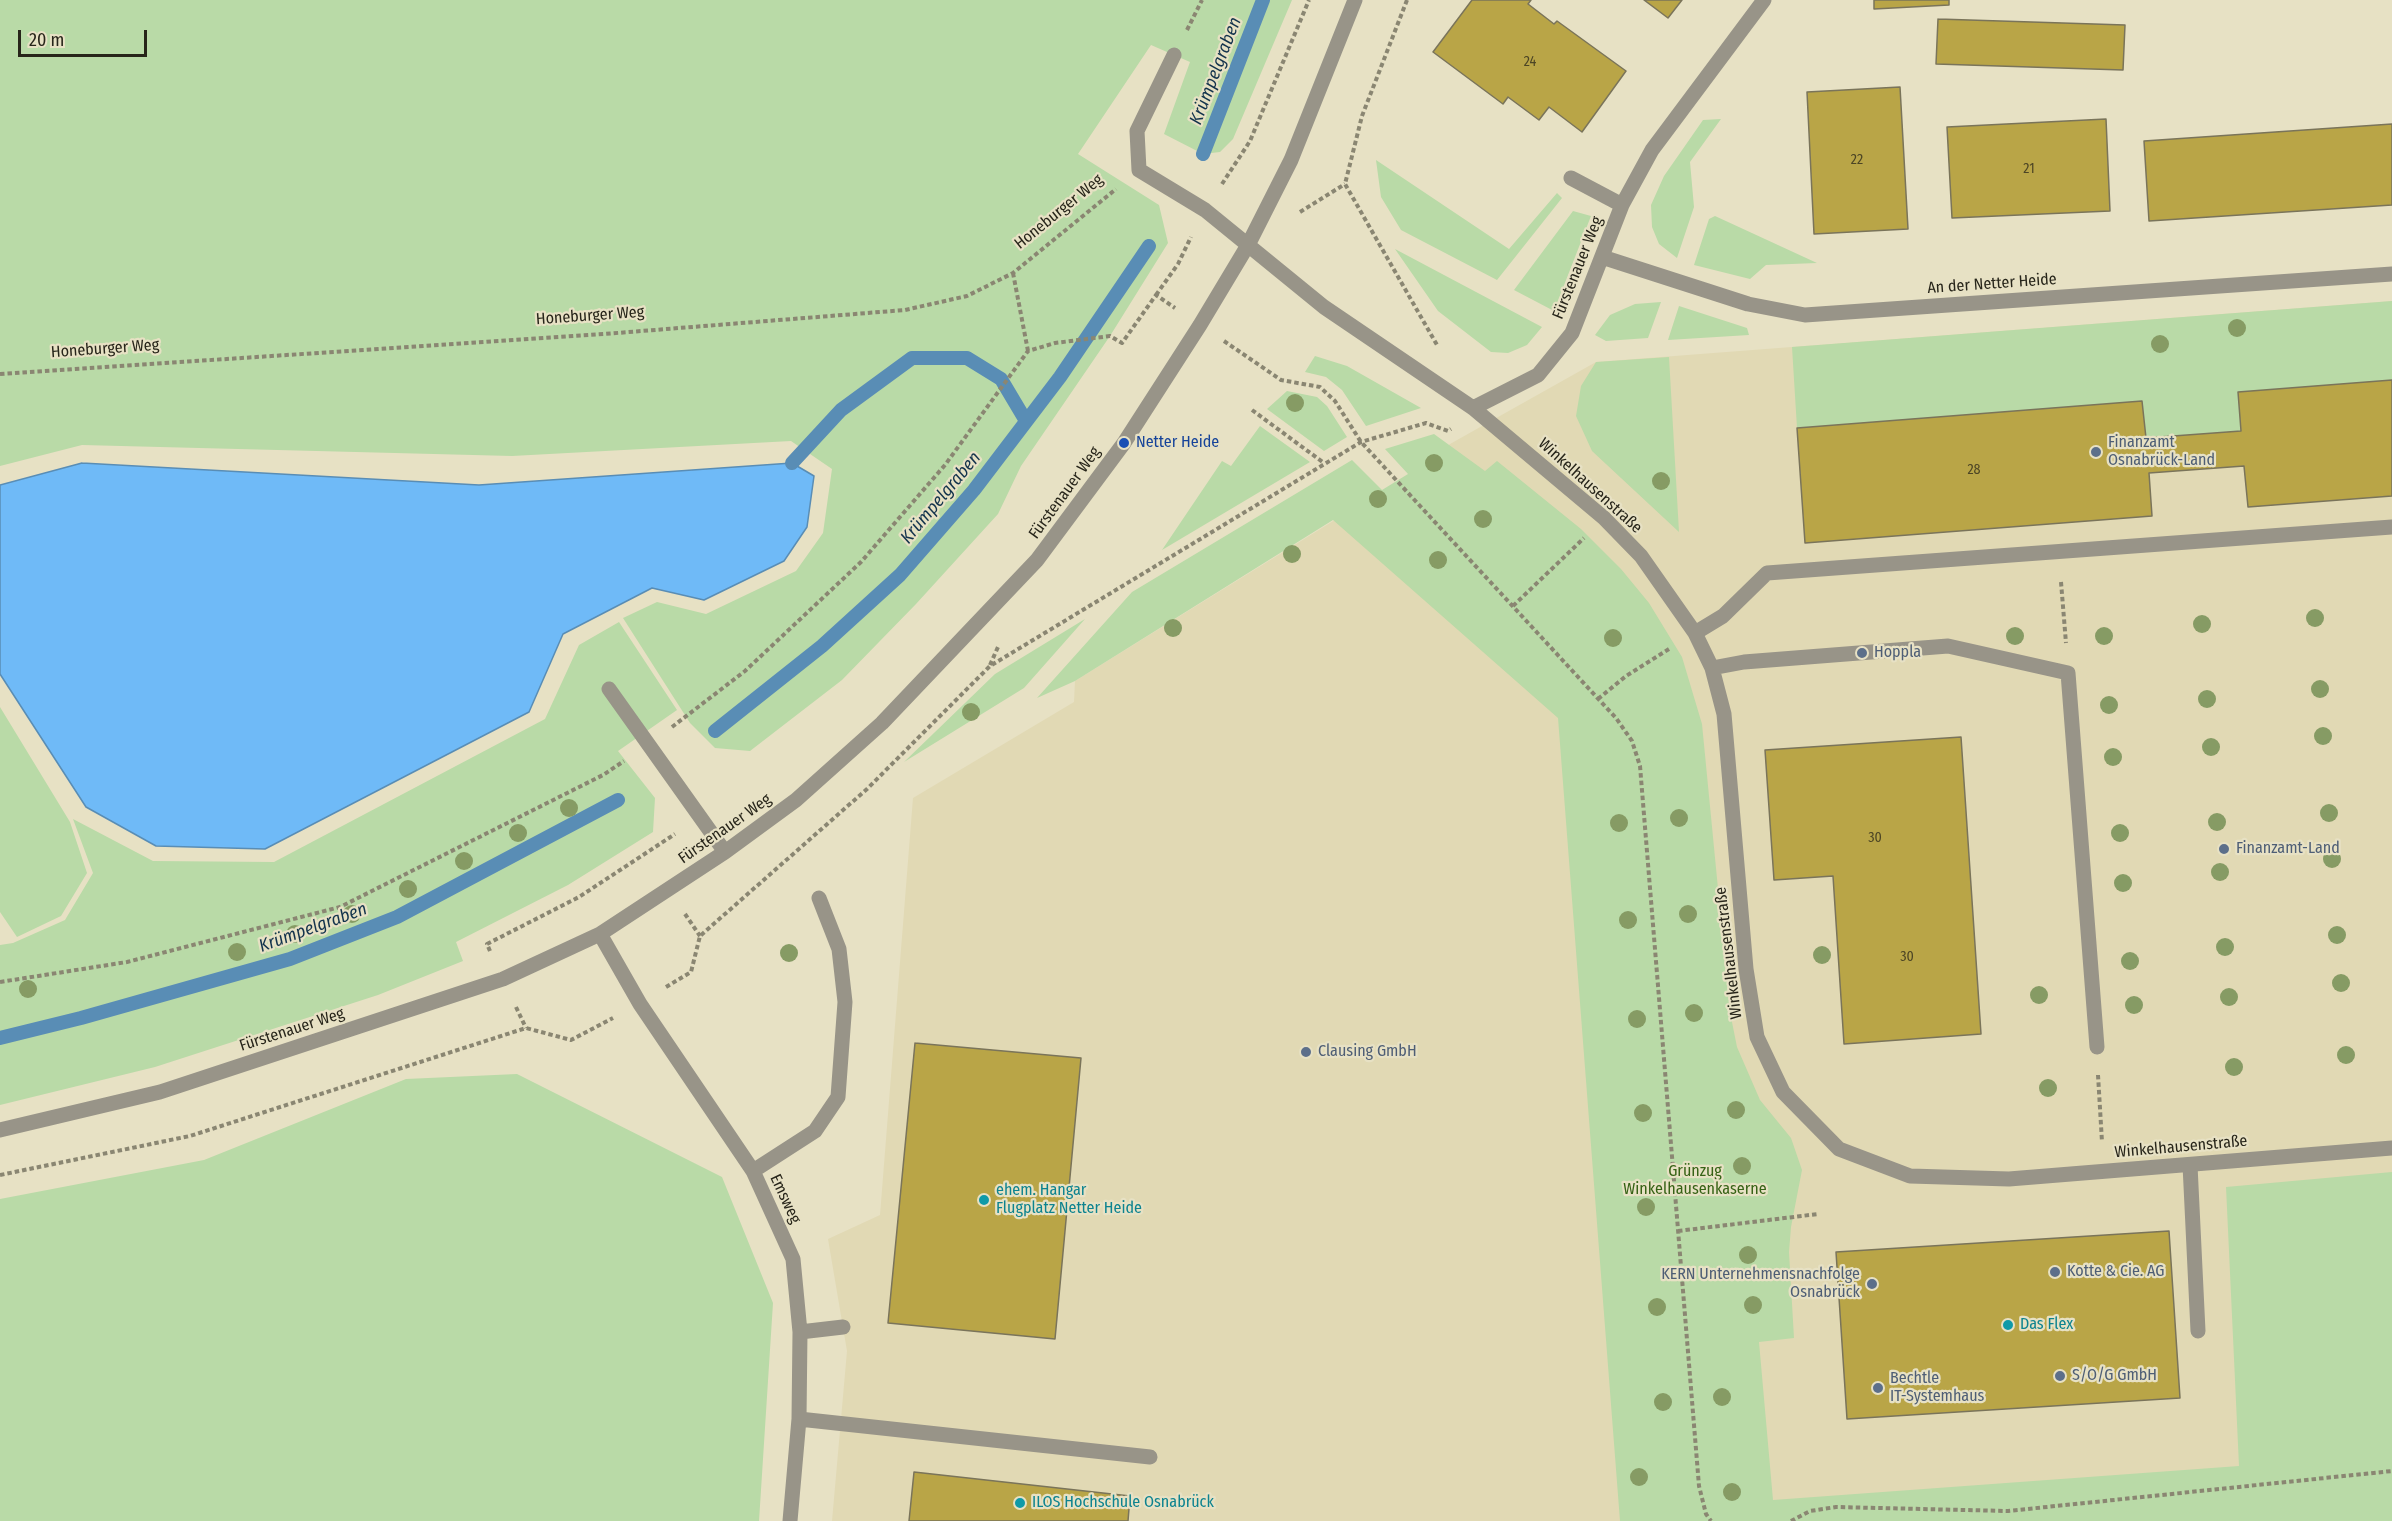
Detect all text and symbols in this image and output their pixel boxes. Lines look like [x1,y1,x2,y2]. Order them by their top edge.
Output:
water label: Krümpelgraben [1186,14,1246,128]
scale bar [21,18,150,56]
text: 20 m [29,29,64,51]
house number: 24 [1524,54,1536,70]
house number: 22 [1851,152,1863,168]
house number: 21 [2023,161,2035,177]
street label: Honeburger Weg [1011,170,1107,254]
street label: Fürstenauer Weg [1549,214,1607,322]
street label: An der Netter Heide [1927,270,2057,298]
street label: Honeburger Weg [535,303,645,329]
street label: Honeburger Weg [50,336,160,362]
place label: Netter Heide [1136,433,1219,453]
place label: Finanzamt Osnabrück-Land [2108,433,2215,471]
street label: Winkelhausenstraße [1534,434,1646,538]
marker: Netter Heide [1117,436,1131,450]
street label: Fürstenauer Weg [1025,443,1105,543]
marker: Finanzamt Osnabrück-Land [2089,445,2103,459]
water label: Krümpelgraben [896,448,986,548]
house number: 28 [1967,462,1981,478]
place label: Hoppla [1874,643,1921,663]
marker: Hoppla [1855,646,1869,660]
street label: Fürstenauer Weg [675,790,775,868]
house number: 30 [1868,830,1882,846]
place label: Finanzamt-Land [2236,839,2340,859]
marker: Finanzamt-Land [2217,842,2231,856]
street label: Winkelhausenstraße [1711,886,1747,1020]
water label: Krümpelgraben [256,898,370,958]
house number: 30 [1900,949,1914,965]
street label: Fürstenauer Weg [237,1004,347,1056]
place label: Clausing GmbH [1318,1042,1417,1062]
marker: Clausing GmbH [1299,1045,1313,1059]
street label: Winkelhausenstraße [2114,1132,2248,1162]
park label: Grünzug Winkelhausenkaserne [1623,1162,1767,1200]
street label: Emsweg [765,1171,805,1227]
place label: ehem. Hangar Flugplatz Netter Heide [996,1181,1142,1219]
marker: ehem. Hangar Flugplatz Netter Heide [977,1193,991,1207]
place label: Kotte & Cie. AG [2067,1262,2164,1282]
place label: KERN Unternehmensnachfolge Osnabrück [1661,1265,1860,1303]
marker: Kotte & Cie. AG [2048,1265,2062,1279]
marker: KERN Unternehmensnachfolge Osnabrück [1865,1277,1879,1291]
place label: Das Flex [2020,1315,2073,1335]
marker: Das Flex [2001,1318,2015,1332]
place label: S/O/G GmbH [2072,1366,2157,1386]
place label: Bechtle IT-Systemhaus [1890,1369,1984,1407]
marker: S/O/G GmbH [2053,1369,2067,1383]
marker: Bechtle IT-Systemhaus [1871,1381,1885,1395]
place label: ILOS Hochschule Osnabrück [1032,1493,1214,1513]
marker: ILOS Hochschule Osnabrück [1013,1496,1027,1510]

